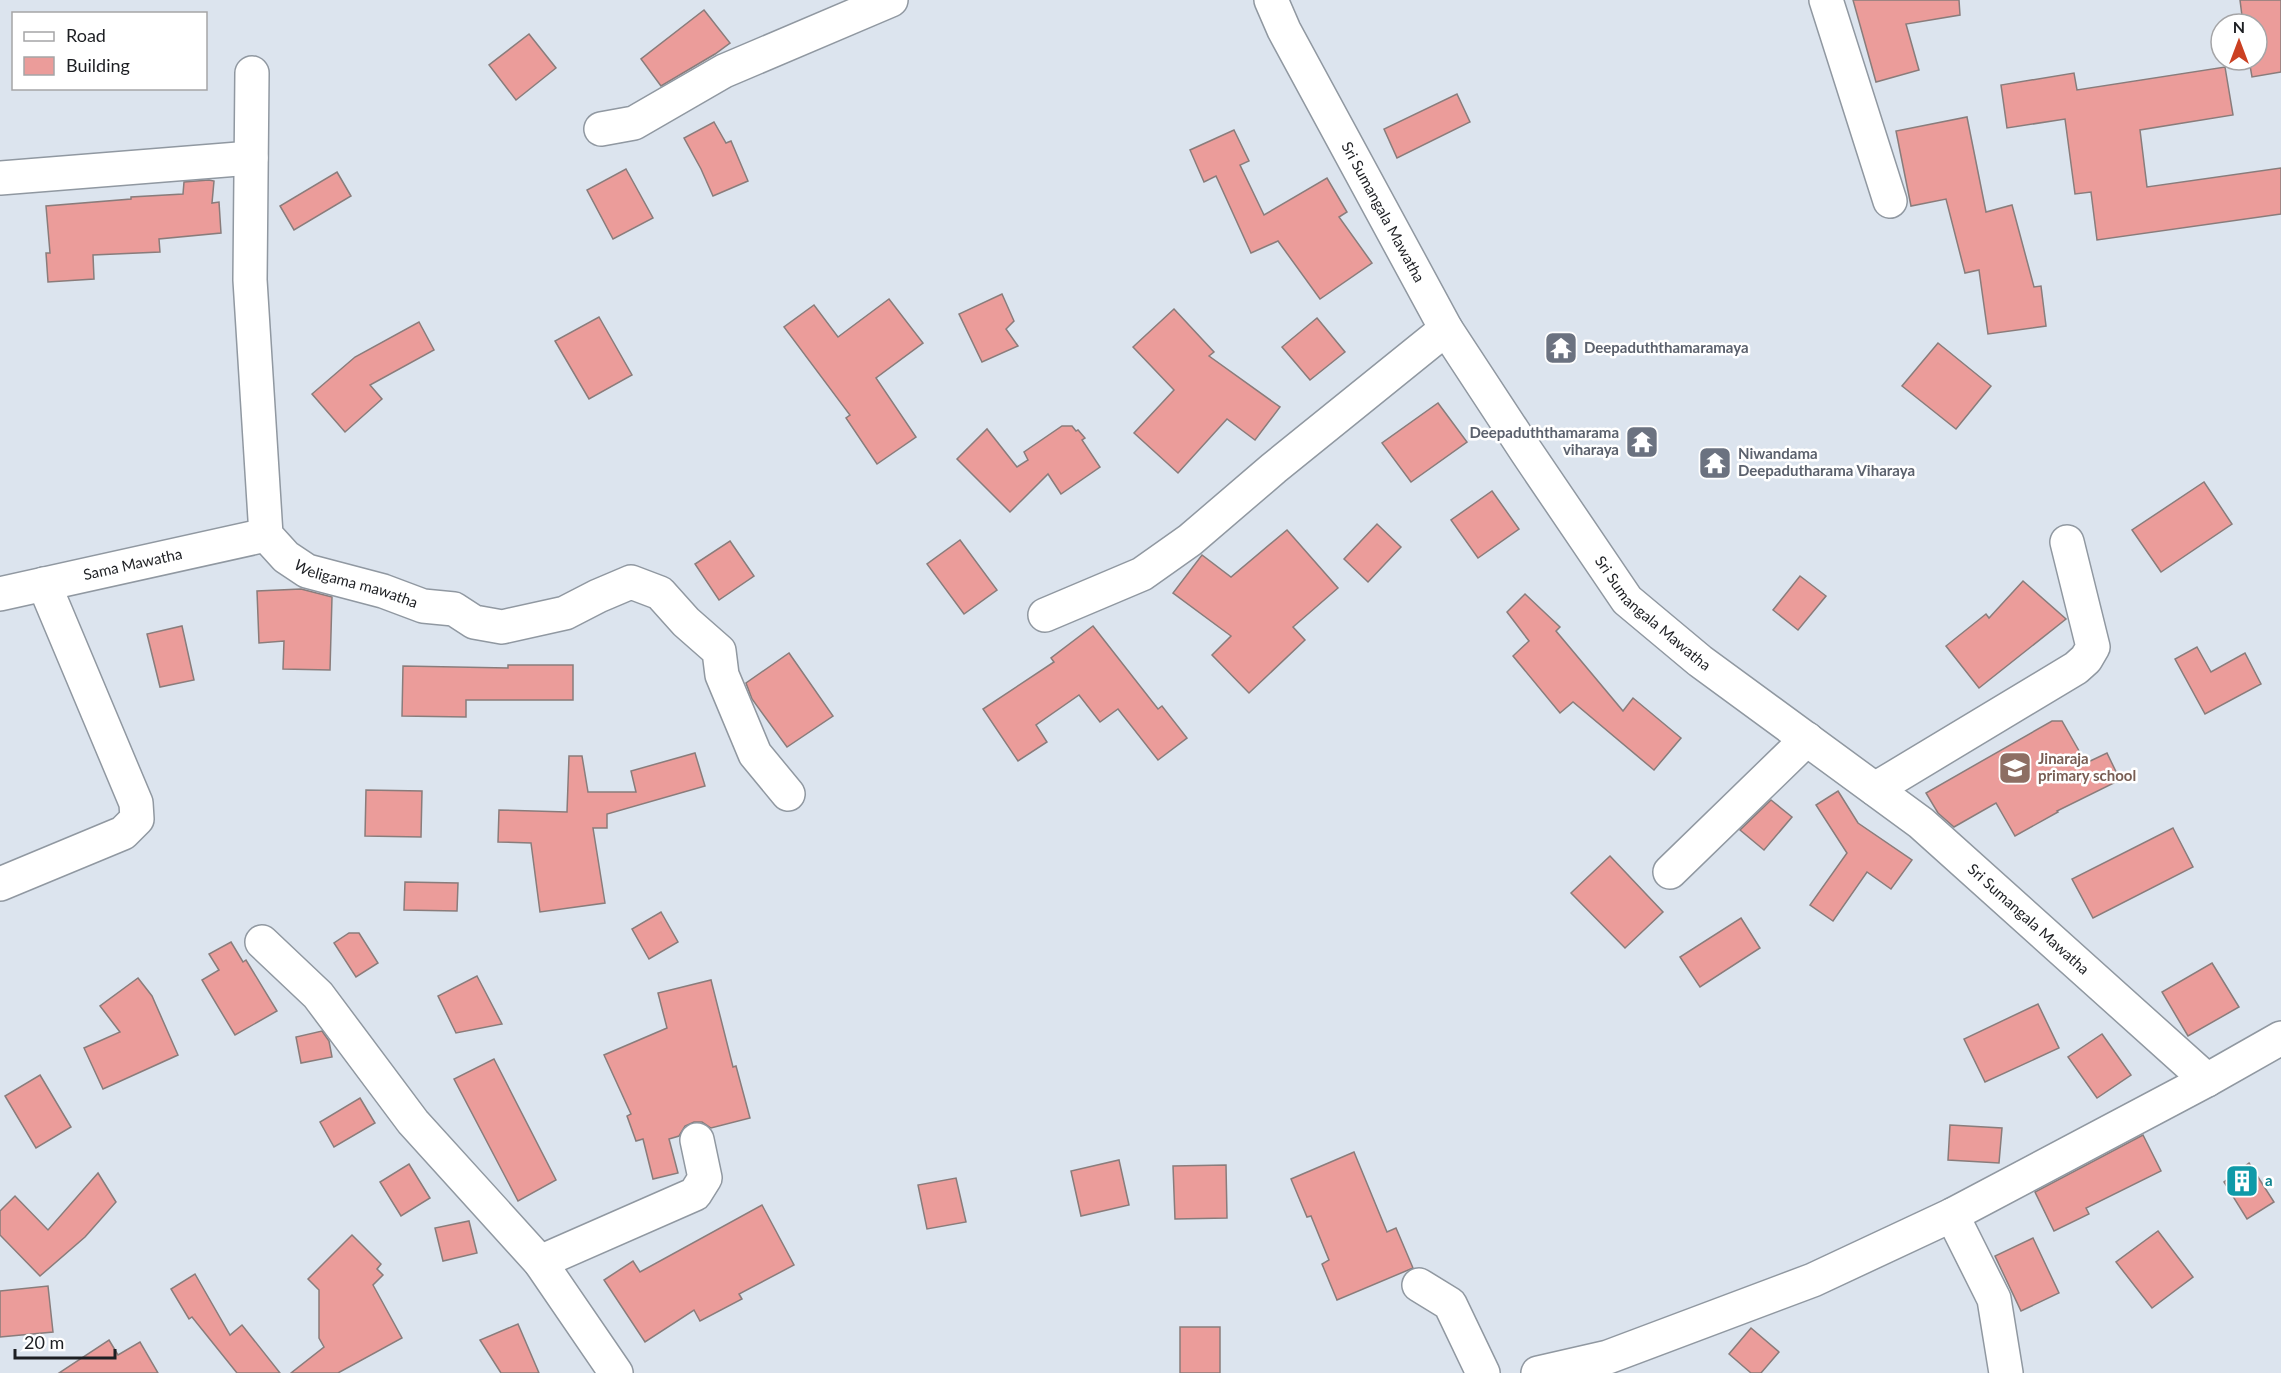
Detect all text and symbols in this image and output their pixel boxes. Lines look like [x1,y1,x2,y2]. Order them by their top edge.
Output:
legend [12,12,207,90]
north arrow [2209,12,2269,72]
text: N [2233,17,2245,36]
text: Road [66,24,106,46]
text: Building [66,54,130,76]
street label: Sri Sumangala Mawatha [1338,138,1429,285]
temple icon: Deepaduththamaramaya [1543,330,1579,366]
place label: Deepaduththamaramaya [1584,338,1749,356]
place label: Deepaduththamarama viharaya [1470,423,1619,458]
temple icon: Deepaduththamarama viharaya [1624,424,1660,460]
place label: Niwandama Deepadutharama Viharaya [1738,444,1915,479]
temple icon: Niwandama Deepadutharama Viharaya [1697,445,1733,481]
street label: Sama Mawatha [82,544,184,583]
street label: Sri Sumangala Mawatha [1592,552,1715,674]
street label: Weligama mawatha [291,555,421,611]
place label: Jinaraja primary school [2038,749,2136,784]
school or university icon: Jinaraja primary school [1997,750,2033,786]
street label: Sri Sumangala Mawatha [1965,859,2093,978]
building icon: a [2224,1163,2260,1199]
place label: a [2265,1171,2273,1189]
scale bar [15,1322,116,1360]
text: 20 m [24,1331,64,1353]

